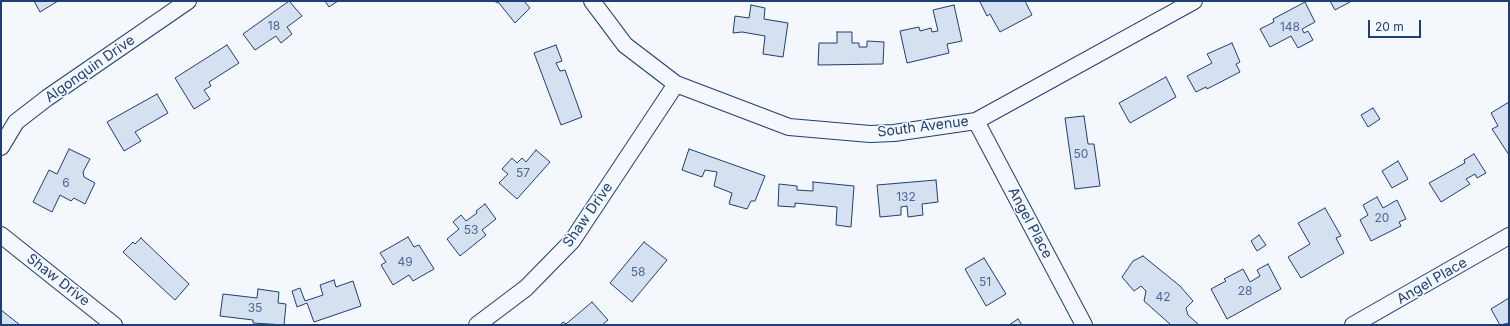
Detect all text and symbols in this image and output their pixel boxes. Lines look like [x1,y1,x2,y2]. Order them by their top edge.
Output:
scale bar [1370,12,1423,38]
house number: 18 [268,19,280,33]
text: 20 m [1375,19,1404,34]
house number: 148 [1280,20,1300,34]
street label: Algonquin Drive [42,32,138,106]
street label: South Avenue [877,113,969,141]
house number: 50 [1074,147,1088,161]
house number: 57 [516,166,530,180]
house number: 6 [62,176,70,190]
street label: Shaw Drive [560,179,616,251]
street label: Angel Place [1004,184,1056,262]
house number: 132 [896,190,916,204]
house number: 20 [1375,211,1389,225]
house number: 53 [464,223,478,237]
street label: Shaw Drive [23,250,93,310]
street label: Angel Place [1394,254,1470,308]
house number: 49 [397,255,413,269]
house number: 58 [631,265,645,279]
house number: 51 [979,275,991,289]
house number: 28 [1238,284,1252,298]
house number: 42 [1155,290,1171,304]
house number: 35 [248,301,262,315]

